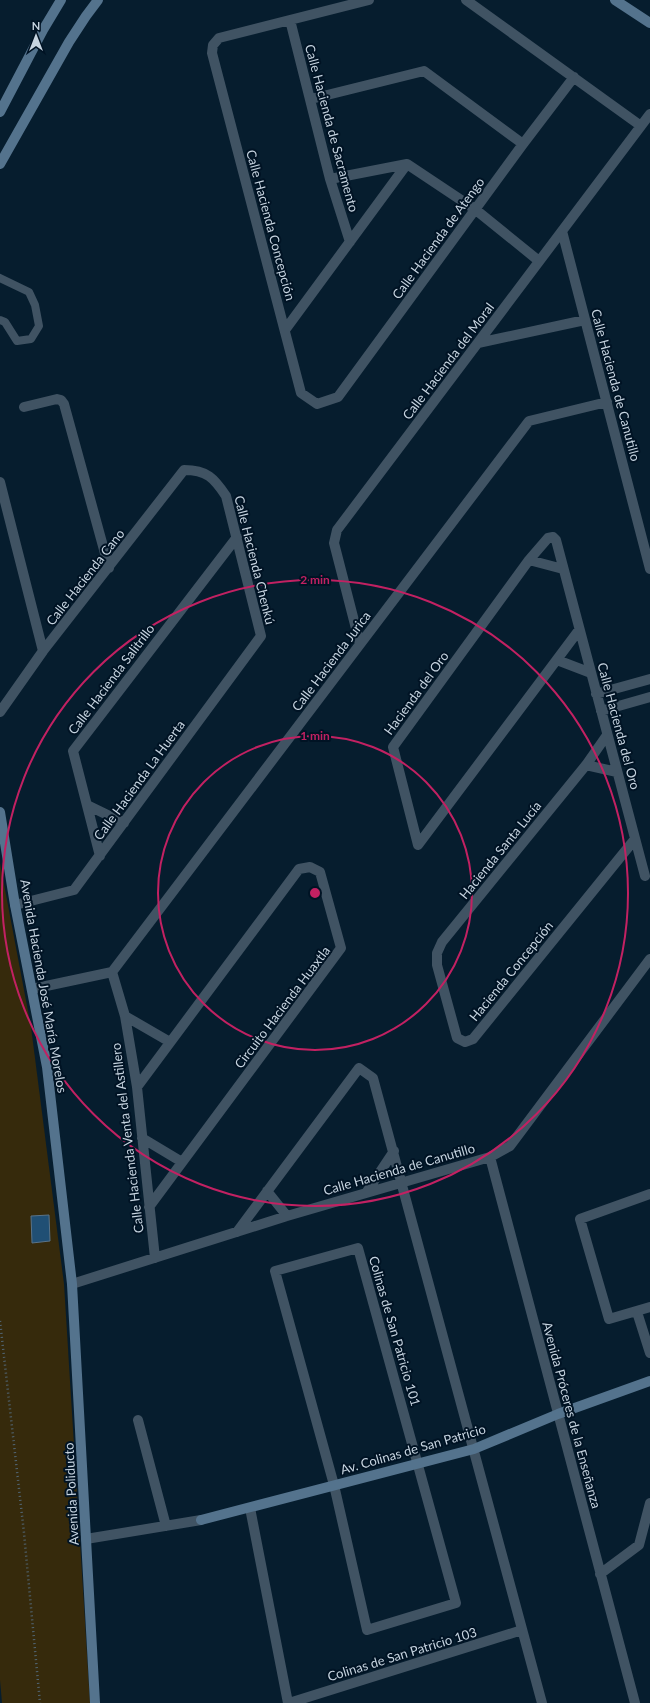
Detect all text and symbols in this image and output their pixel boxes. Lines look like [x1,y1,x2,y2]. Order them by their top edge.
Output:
north arrow [16,16,56,56]
text: N [32,19,40,32]
street label: Calle Hacienda de Sacramento [302,42,362,214]
street label: Calle Hacienda Concepción [243,148,299,302]
street label: Calle Hacienda de Atengo [389,174,487,302]
street label: Calle Hacienda del Moral [399,299,497,423]
street label: Calle Hacienda de Canutillo [588,307,644,463]
street label: Calle Hacienda Chenkú [231,494,279,626]
street label: Calle Hacienda Cano [42,526,128,628]
text: 2 min [300,572,330,587]
street label: Calle Hacienda Jurica [288,608,374,714]
street label: Calle Hacienda Salitrillo [64,621,158,737]
street label: Hacienda del Oro [380,648,452,738]
street label: Calle Hacienda del Oro [594,661,644,791]
street label: Calle Hacienda La Huerta [90,717,188,843]
text: 1 min [300,728,330,743]
street label: Hacienda Santa Lucía [456,798,544,902]
street label: Avenida Hacienda José María Morelos [17,878,71,1094]
centre of rings [308,886,322,900]
street label: Hacienda Concepción [466,918,556,1024]
street label: Circuito Hacienda Huaxtla [231,943,333,1071]
street label: Calle Hacienda Venta del Astillero [107,1042,147,1234]
street label: Calle Hacienda de Canutillo [321,1140,477,1198]
street label: Colinas de San Patricio 101 [366,1254,424,1408]
street label: Avenida Próceres de la Enseñanza [539,1320,605,1510]
street label: Av. Colinas de San Patricio [339,1421,487,1477]
street label: Avenida Poliducto [60,1442,82,1546]
street label: Colinas de San Patricio 103 [325,1624,479,1684]

